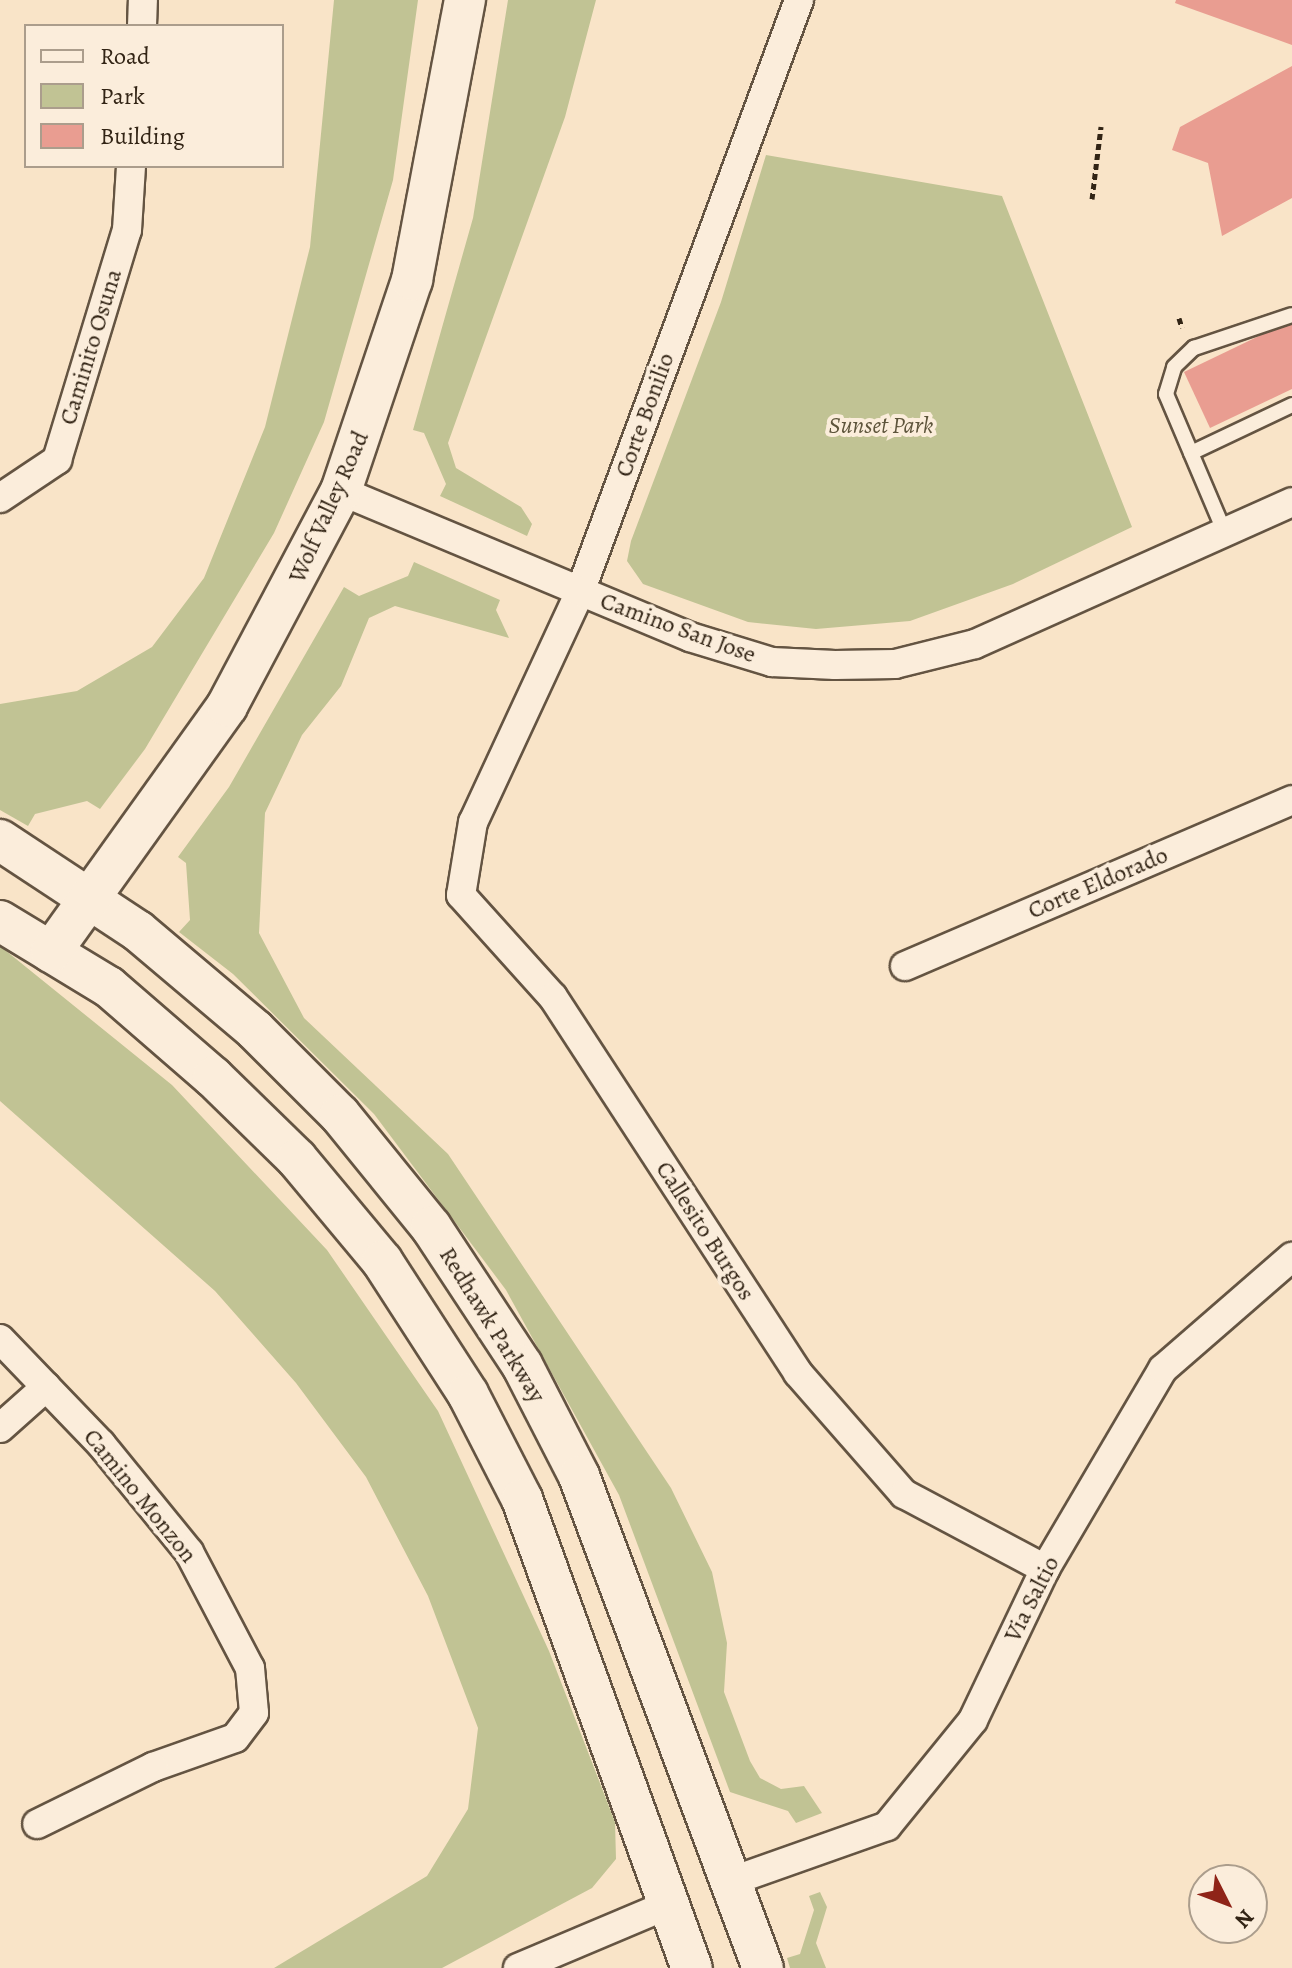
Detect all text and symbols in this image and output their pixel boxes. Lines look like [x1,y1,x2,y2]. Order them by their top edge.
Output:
legend [24,24,284,168]
text: Road [100,40,150,72]
text: Park [100,80,145,112]
text: Building [100,120,185,152]
street label: Caminito Osuna [54,266,128,428]
street label: Corte Bonilio [609,349,681,481]
park label: Sunset Park [828,412,934,440]
street label: Wolf Valley Road [283,427,375,587]
street label: Camino San Jose [596,587,760,669]
street label: Corte Eldorado [1024,841,1172,925]
street label: Callesito Burgos [649,1156,761,1306]
street label: Redhawk Parkway [433,1242,551,1408]
street label: Camino Monzon [77,1423,203,1569]
street label: Via Saltio [998,1551,1066,1647]
north arrow [1188,1864,1268,1944]
text: N [1228,1903,1261,1935]

